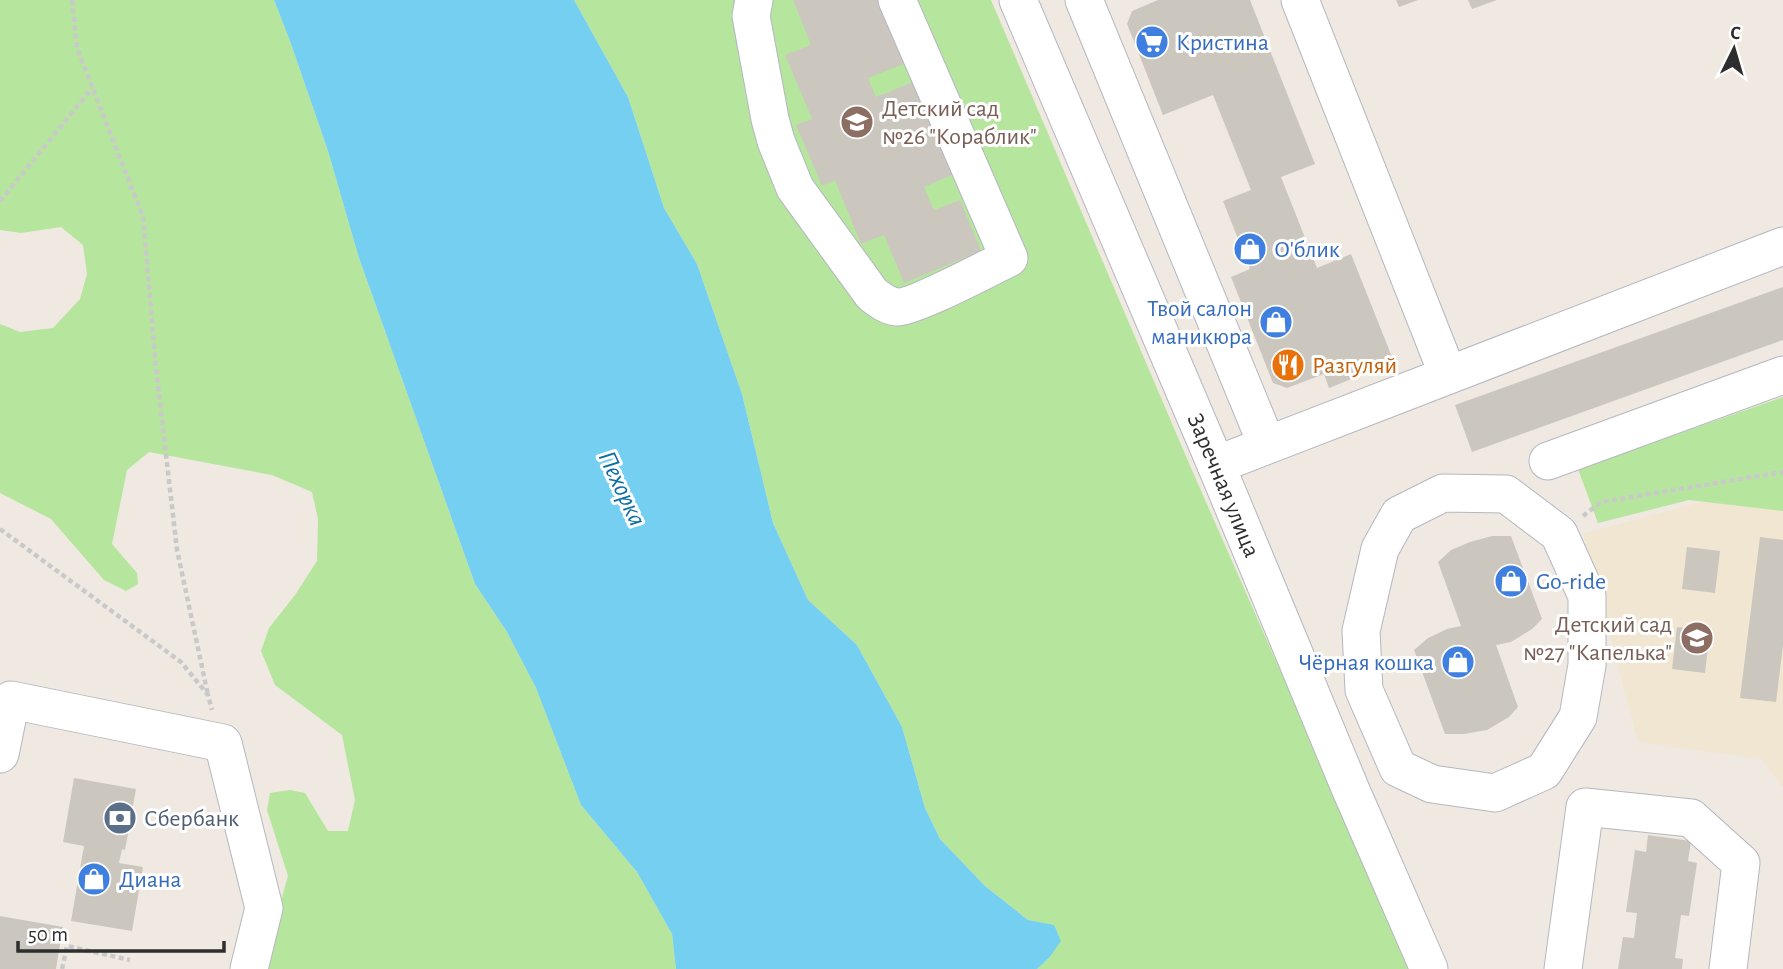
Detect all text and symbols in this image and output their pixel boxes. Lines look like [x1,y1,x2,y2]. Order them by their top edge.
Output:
north arrow [1699,14,1769,84]
supermarket icon: Кристина [1133,23,1171,61]
text: С [1729,24,1741,43]
place label: Кристина [1176,31,1269,55]
place label: Детский сад №26 "Кораблик" [882,97,1037,149]
school or university icon: Детский сад №26 "Кораблик" [838,103,876,141]
shop icon: О'блик [1231,230,1269,268]
place label: О'блик [1274,238,1340,262]
place label: Твой салон маникюра [1147,297,1252,349]
shop icon: Твой салон маникюра [1257,303,1295,341]
restaurant icon: Разгуляй [1269,346,1307,384]
place label: Разгуляй [1312,354,1397,378]
street label: Заречная улица [1182,410,1264,561]
water label: Пехорка [593,447,651,530]
shop icon: Go-ride [1492,562,1530,600]
place label: Go-ride [1536,570,1606,594]
place label: Детский сад №27 "Капелька" [1523,613,1672,665]
school or university icon: Детский сад №27 "Капелька" [1678,619,1716,657]
shop icon: Чёрная кошка [1439,643,1477,681]
place label: Чёрная кошка [1298,651,1434,675]
bank icon: Сбербанк [101,799,139,837]
place label: Сбербанк [144,807,239,831]
shop icon: Диана [75,860,113,898]
place label: Диана [119,868,182,892]
scale bar [18,909,224,953]
text: 50 m [28,924,68,945]

